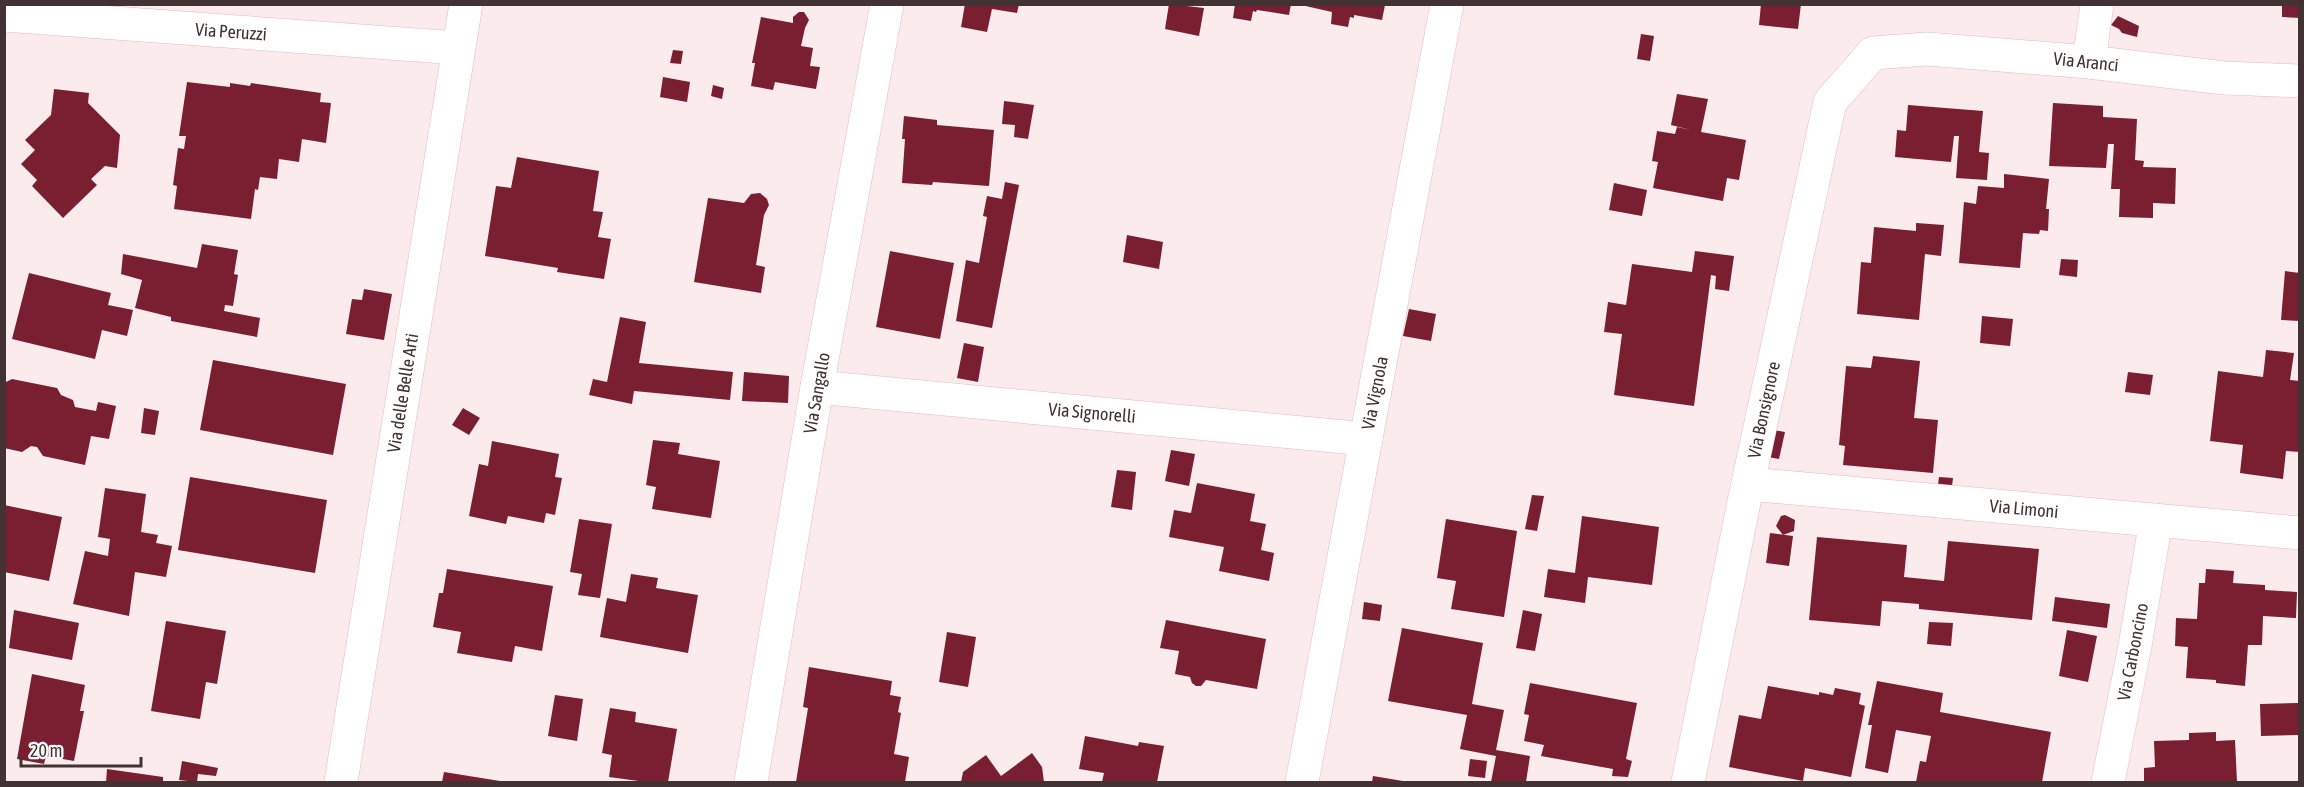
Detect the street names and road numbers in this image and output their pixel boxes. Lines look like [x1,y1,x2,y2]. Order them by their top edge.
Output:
street label: Via Peruzzi [195,19,268,44]
street label: Via Aranci [2052,48,2120,75]
street label: Via delle Belle Arti [383,332,422,454]
street label: Via Sangallo [799,351,834,435]
street label: Via Vignola [1357,354,1392,432]
street label: Via Bonsignore [1743,360,1784,460]
street label: Via Signorelli [1047,398,1137,427]
street label: Via Limoni [1989,495,2059,522]
street label: Via Carboncino [2113,601,2152,703]

